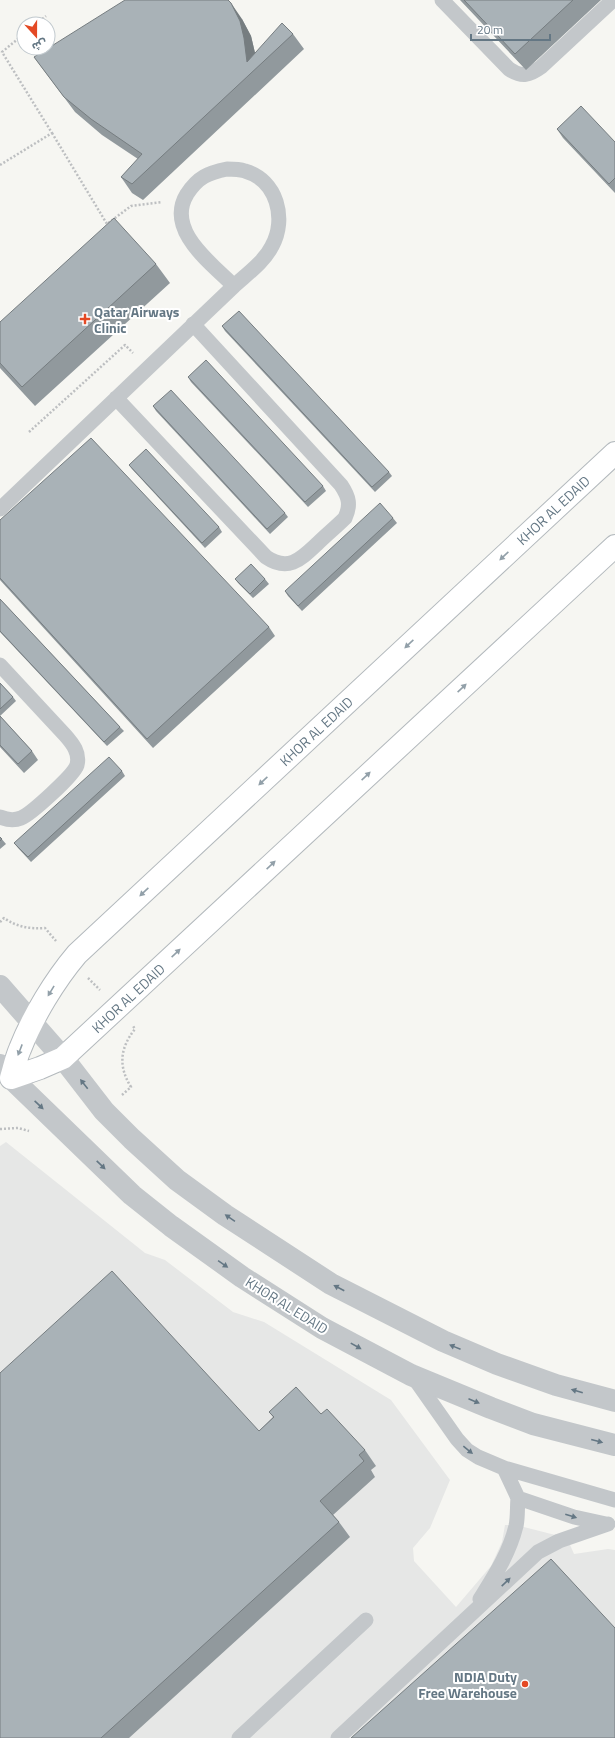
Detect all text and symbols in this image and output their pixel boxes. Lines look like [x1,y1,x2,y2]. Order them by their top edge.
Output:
north arrow [16,16,56,56]
scale bar [471,16,550,42]
text: 20 m [477,20,503,39]
text: ش [30,35,49,56]
place label: Qatar Airways Clinic [94,301,180,338]
marker: Qatar Airways Clinic [79,313,91,325]
street label: KHOR AL EDAID [512,470,594,550]
one-way arrow [499,551,509,560]
one-way arrow [404,639,414,649]
one-way arrow [457,684,466,693]
street label: KHOR AL EDAID [275,691,357,771]
one-way arrow [361,772,371,781]
one-way arrow [258,776,267,785]
one-way arrow [266,860,276,870]
one-way arrow [139,887,149,896]
one-way arrow [171,949,181,958]
street label: KHOR AL EDAID [87,958,169,1038]
one-way arrow [47,986,55,996]
one-way arrow [17,1044,23,1056]
one-way arrow [80,1079,88,1090]
one-way arrow [34,1100,44,1110]
one-way arrow [96,1160,106,1170]
one-way arrow [225,1214,235,1222]
one-way arrow [218,1260,229,1268]
street label: KHOR AL EDAID [242,1271,332,1339]
one-way arrow [333,1285,345,1292]
one-way arrow [350,1342,362,1349]
one-way arrow [449,1343,461,1349]
one-way arrow [571,1388,583,1394]
one-way arrow [468,1398,480,1404]
one-way arrow [591,1438,604,1444]
one-way arrow [463,1446,474,1455]
one-way arrow [565,1513,577,1519]
one-way arrow [501,1577,512,1586]
place label: NDIA Duty Free Warehouse [418,1666,517,1703]
marker: NDIA Duty Free Warehouse [520,1679,530,1689]

